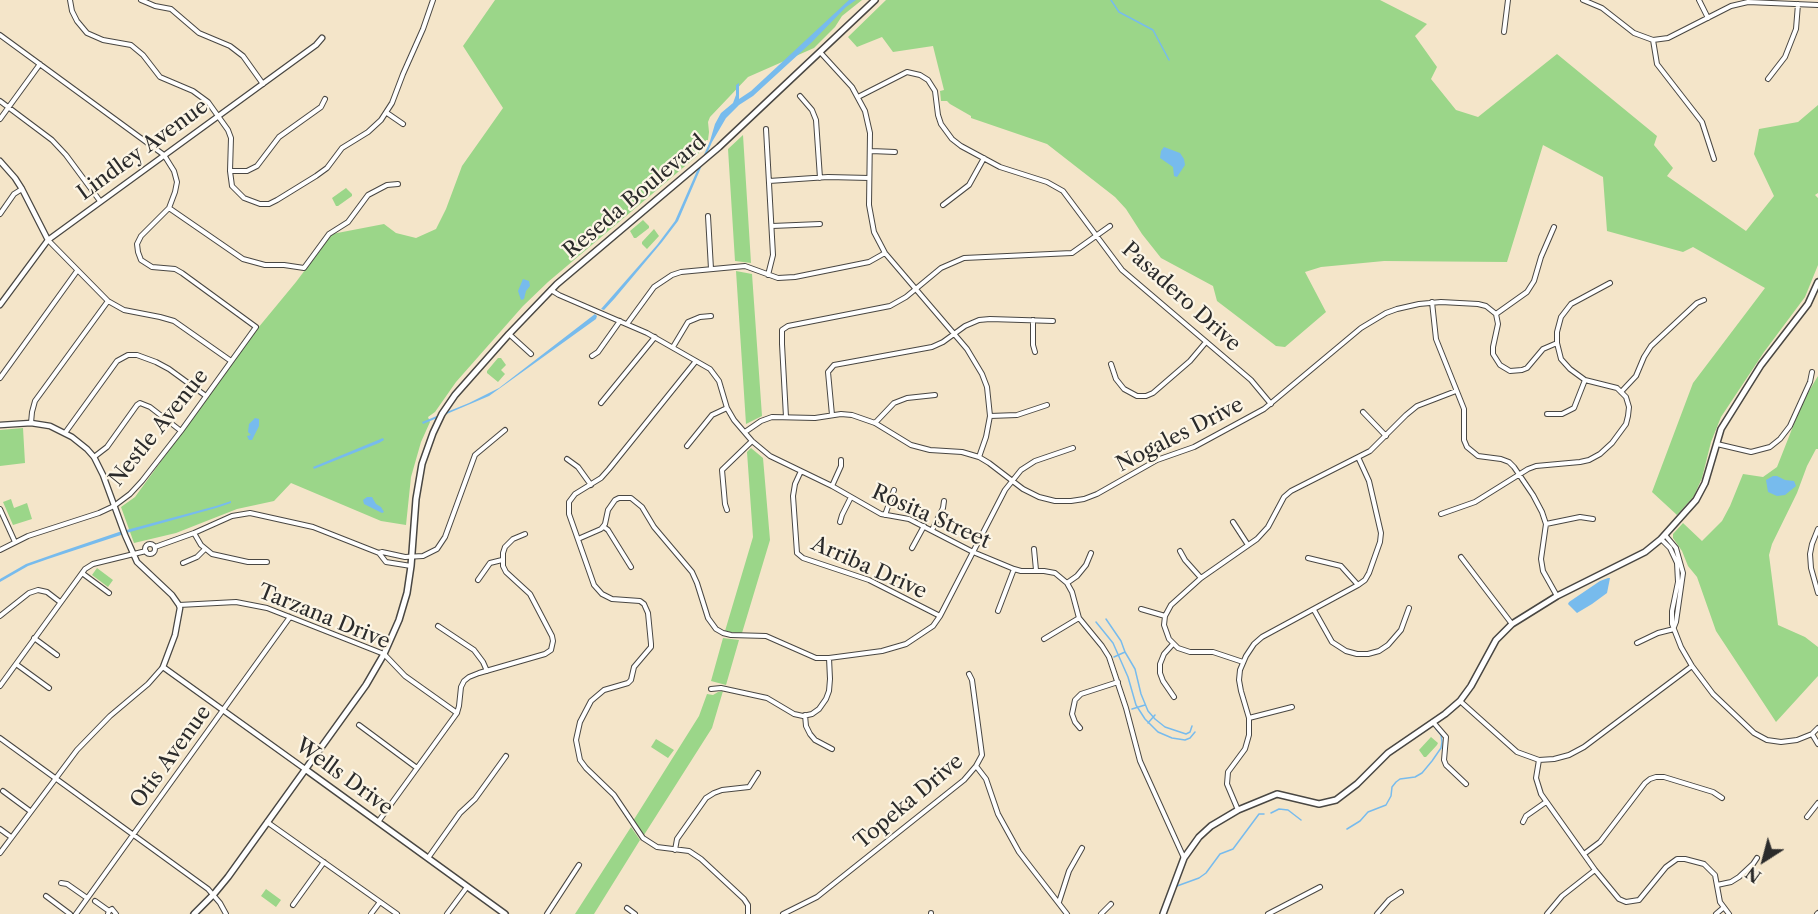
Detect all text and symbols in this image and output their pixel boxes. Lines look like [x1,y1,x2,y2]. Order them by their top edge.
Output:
street label: Lindley Avenue [73,94,213,206]
street label: Reseda Boulevard [558,130,712,264]
street label: Pasadero Drive [1116,237,1246,357]
street label: Nestle Avenue [104,364,214,492]
street label: Nogales Drive [1112,392,1248,478]
street label: Rosita Street [868,480,994,554]
street label: Arriba Drive [807,531,931,605]
street label: Tarzana Drive [254,579,394,655]
street label: Otis Avenue [125,701,217,813]
street label: Wells Drive [290,733,398,821]
street label: Topeka Drive [849,749,969,855]
north arrow [1734,830,1794,890]
text: N [1742,862,1765,887]

